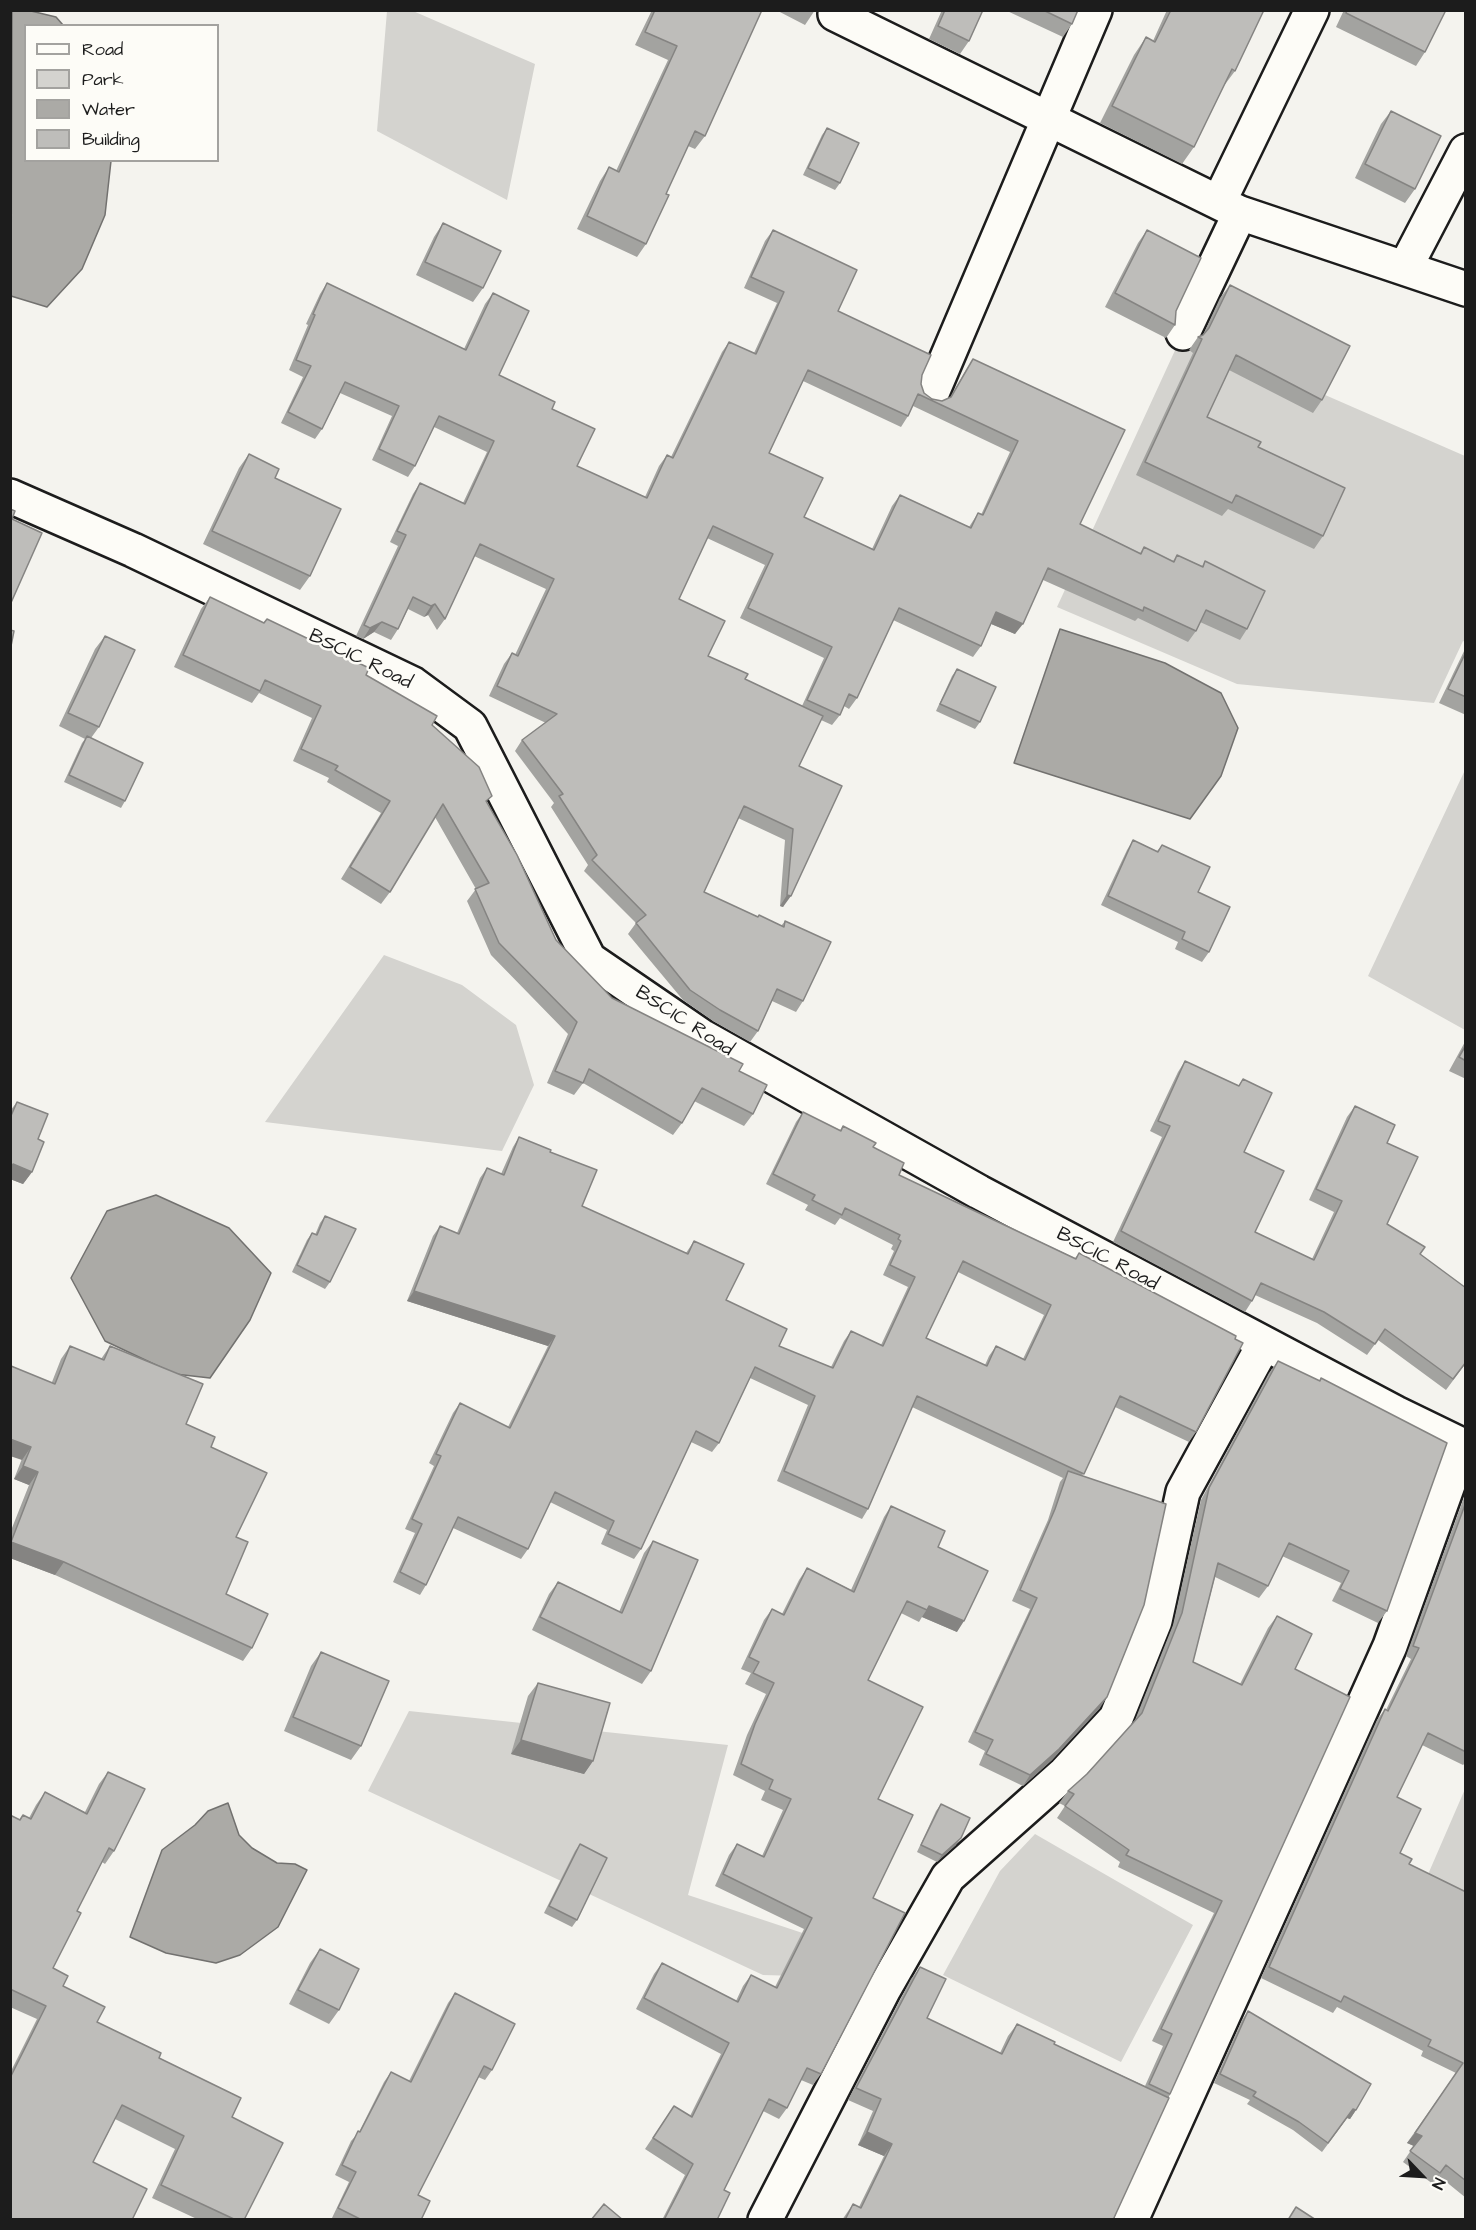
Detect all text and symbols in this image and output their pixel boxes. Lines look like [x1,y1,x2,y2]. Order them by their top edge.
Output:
legend [24,24,219,162]
text: Road [82,37,123,62]
text: Park [82,67,124,92]
text: Water [82,97,135,122]
text: Building [82,127,140,152]
street label: BSCIC Road [304,625,416,695]
street label: BSCIC Road [630,981,738,1063]
street label: BSCIC Road [1052,1223,1162,1297]
north arrow [1392,2146,1452,2206]
text: N [1426,2174,1450,2193]

